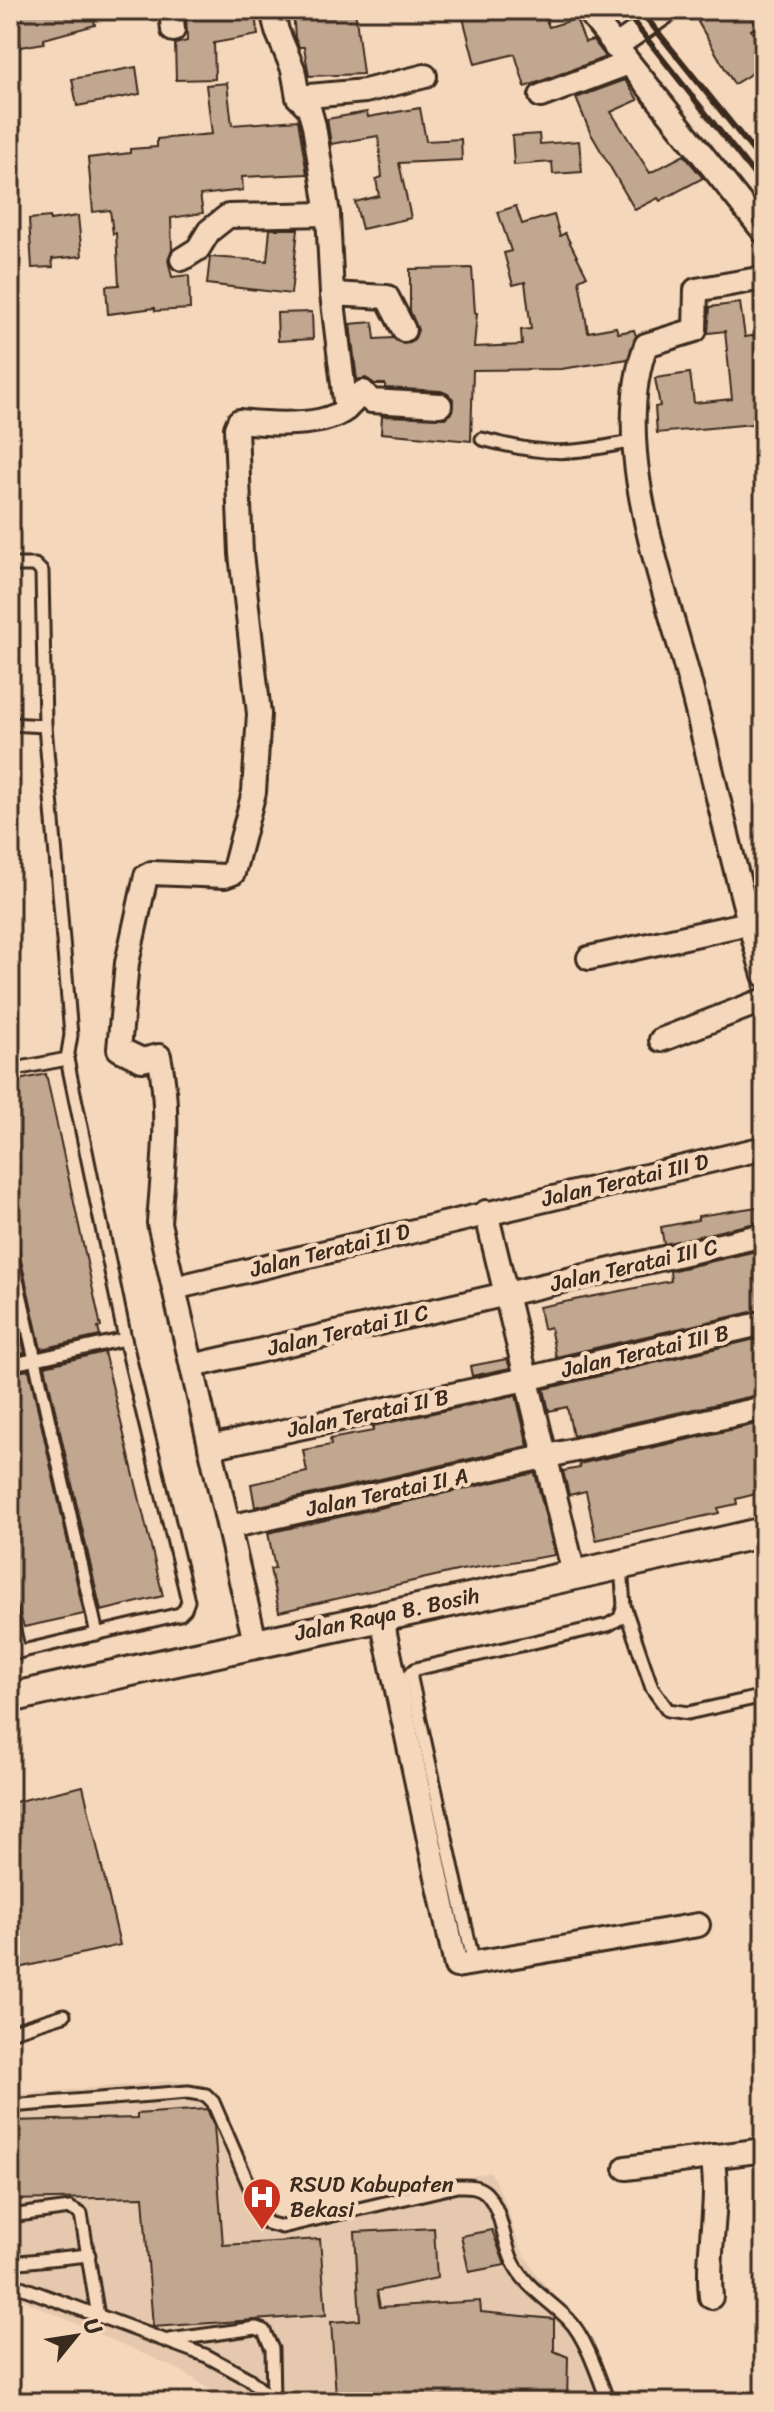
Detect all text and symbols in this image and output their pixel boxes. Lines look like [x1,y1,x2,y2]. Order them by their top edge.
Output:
street label: Jalan Teratai III D [537,1142,713,1218]
street label: Jalan Teratai II D [245,1211,415,1289]
street label: Jalan Teratai III C [545,1227,722,1303]
street label: Jalan Teratai II C [263,1292,433,1368]
street label: Jalan Teratai III B [556,1313,733,1389]
street label: Jalan Teratai II B [283,1377,452,1449]
street label: Jalan Teratai II A [301,1456,472,1528]
street label: Jalan Raya B. Bosih [290,1575,483,1653]
place label: RSUD Kabupaten Bekasi [290,2165,454,2229]
hospital icon: RSUD Kabupaten Bekasi [241,2176,283,2231]
north arrow [36,2296,116,2376]
text: U [72,2310,114,2344]

